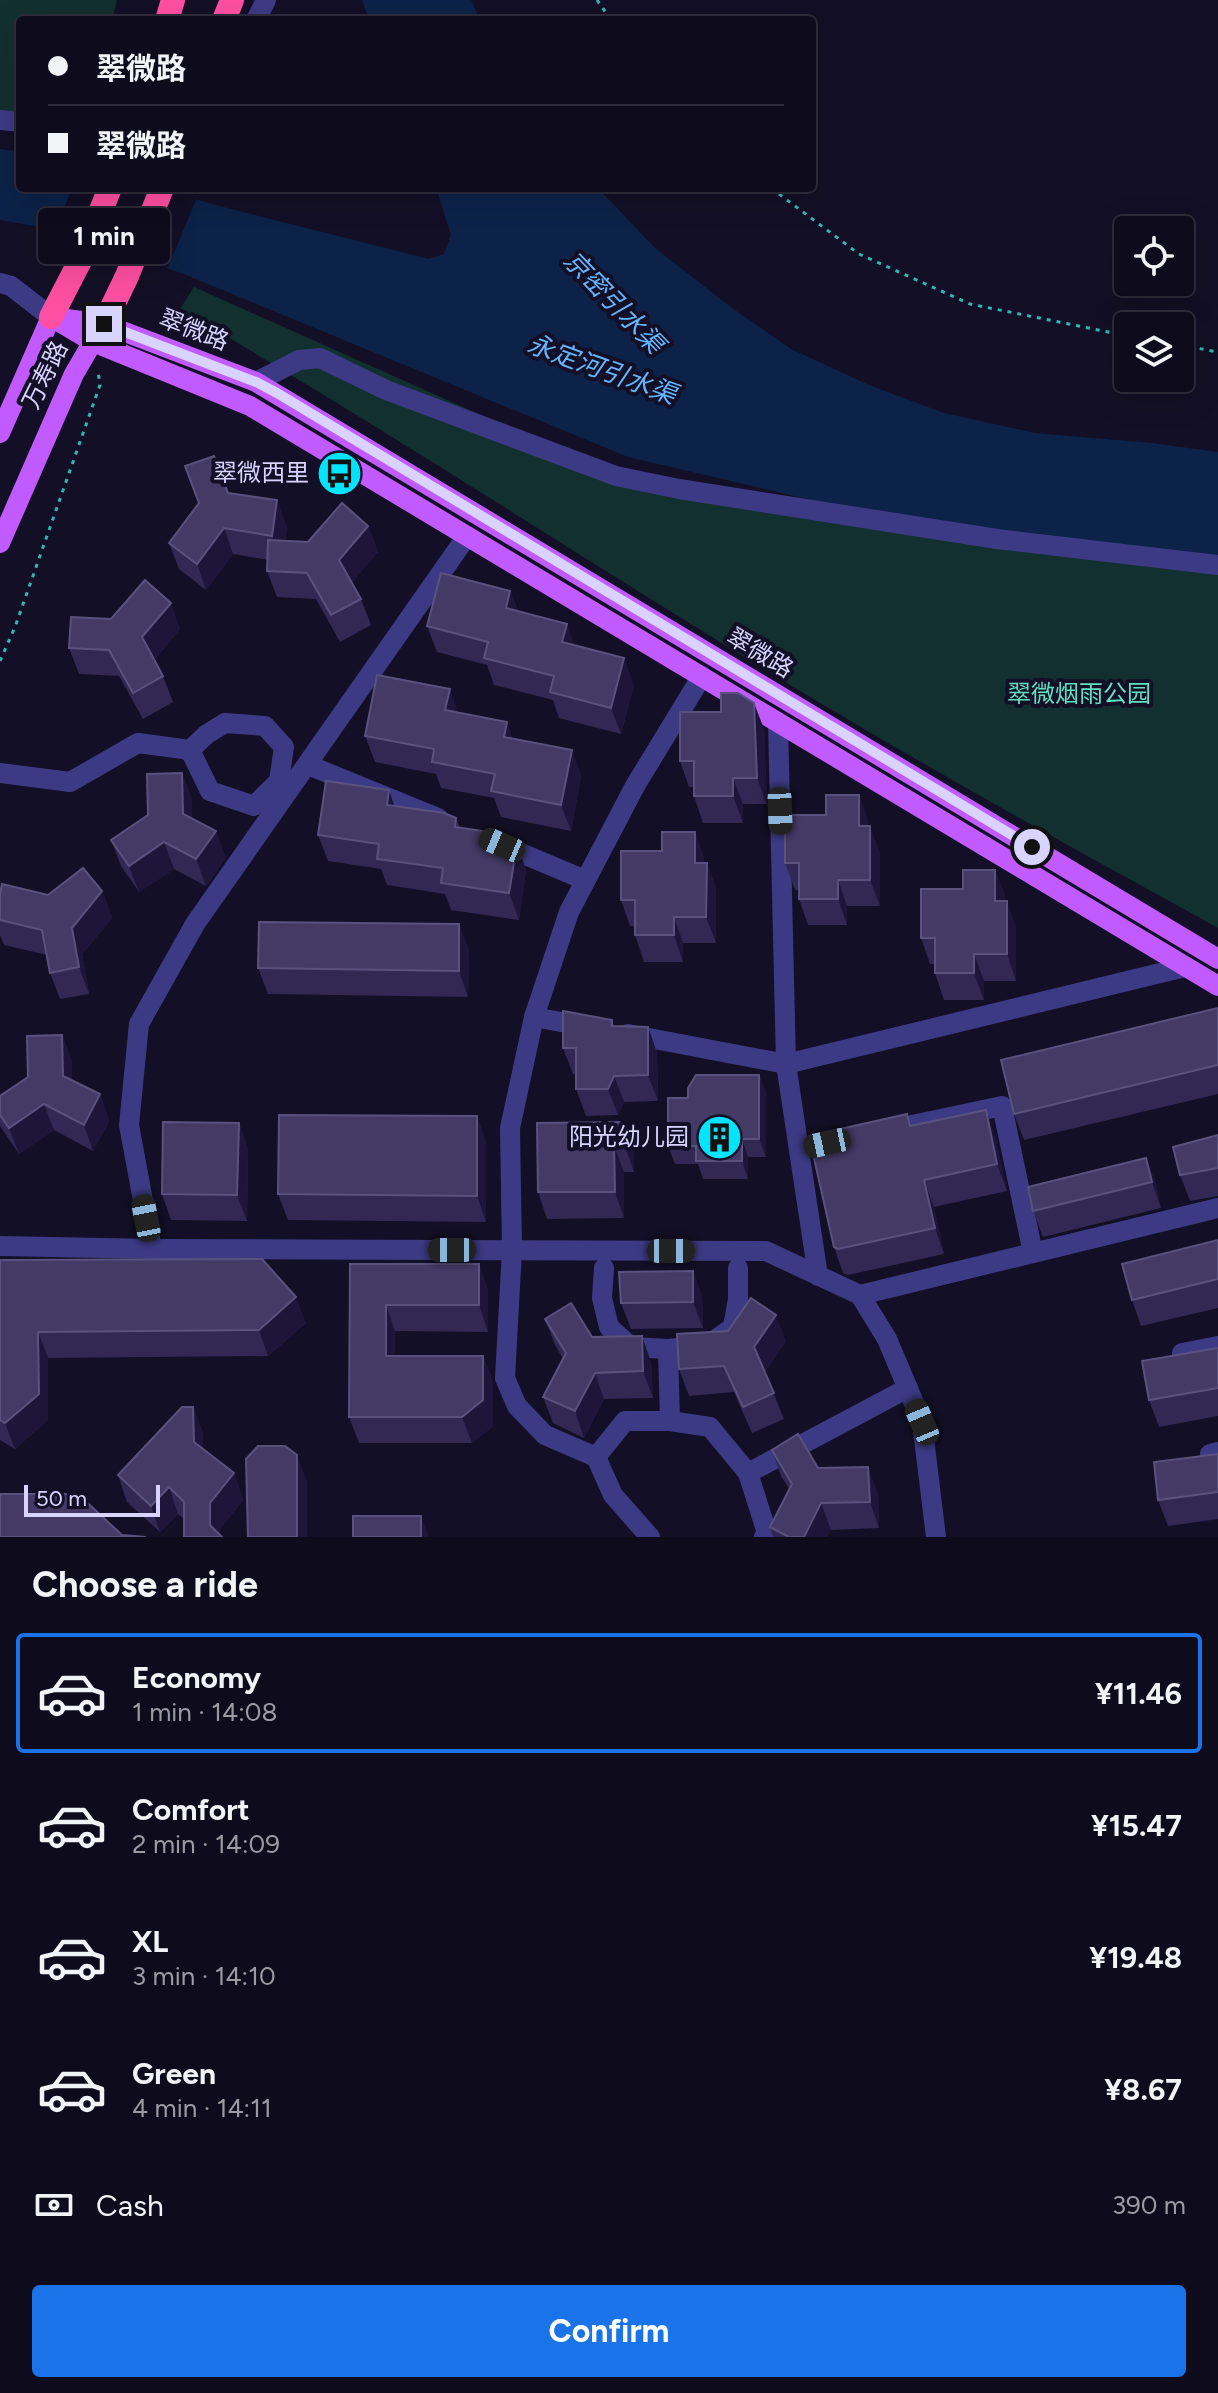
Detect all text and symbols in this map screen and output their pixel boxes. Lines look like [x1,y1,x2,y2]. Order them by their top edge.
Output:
text: 翠微路 [96,50,186,87]
text: 翠微路 [96,127,186,164]
callout: 1 min [38,208,170,264]
map controls [1114,216,1194,392]
button: locate [1114,216,1194,296]
text: 1 min [73,220,135,252]
water label: 京密引水渠 [557,244,673,363]
street label: 翠微路 [155,303,233,356]
route end [86,306,122,342]
button: layers [1114,312,1194,392]
water label: 永定河引水渠 [523,327,685,412]
street label: 万寿路 [16,336,73,413]
bus stop icon: 翠微西里 [316,449,364,497]
place label: 翠微西里 [213,458,309,487]
street label: 翠微路 [722,622,799,684]
park label: 翠微烟雨公园 [1007,679,1151,708]
car [767,787,793,835]
car [475,825,529,865]
route start [1014,829,1050,865]
building icon: 阳光幼儿园 [696,1113,744,1161]
place label: 阳光幼儿园 [569,1122,689,1151]
car [801,1126,853,1160]
car [130,1192,162,1244]
car [428,1238,476,1262]
car [647,1239,695,1263]
car [902,1395,942,1449]
scale bar [24,1481,160,1517]
text: 50 m [36,1485,87,1512]
text: Choose a ride [32,1563,258,1606]
icon: car [36,1657,108,1729]
text: Economy [132,1659,261,1696]
text: ¥11.46 [1095,1675,1182,1712]
text: 1 min · 14:08 [132,1696,277,1728]
icon: car [36,1789,108,1861]
text: Comfort [132,1791,250,1828]
text: ¥15.47 [1091,1807,1182,1844]
text: 2 min · 14:09 [132,1828,280,1860]
icon: car [36,1921,108,1993]
text: XL [132,1923,168,1960]
text: ¥19.48 [1089,1939,1182,1976]
text: 3 min · 14:10 [132,1960,276,1992]
icon: car [36,2053,108,2125]
text: Green [132,2055,216,2092]
text: ¥8.67 [1104,2071,1182,2108]
text: 4 min · 14:11 [132,2092,272,2124]
icon: cash [32,2183,76,2227]
text: Cash [96,2187,164,2224]
text: 390 m [1112,2189,1186,2221]
button: Confirm [32,2285,1186,2377]

